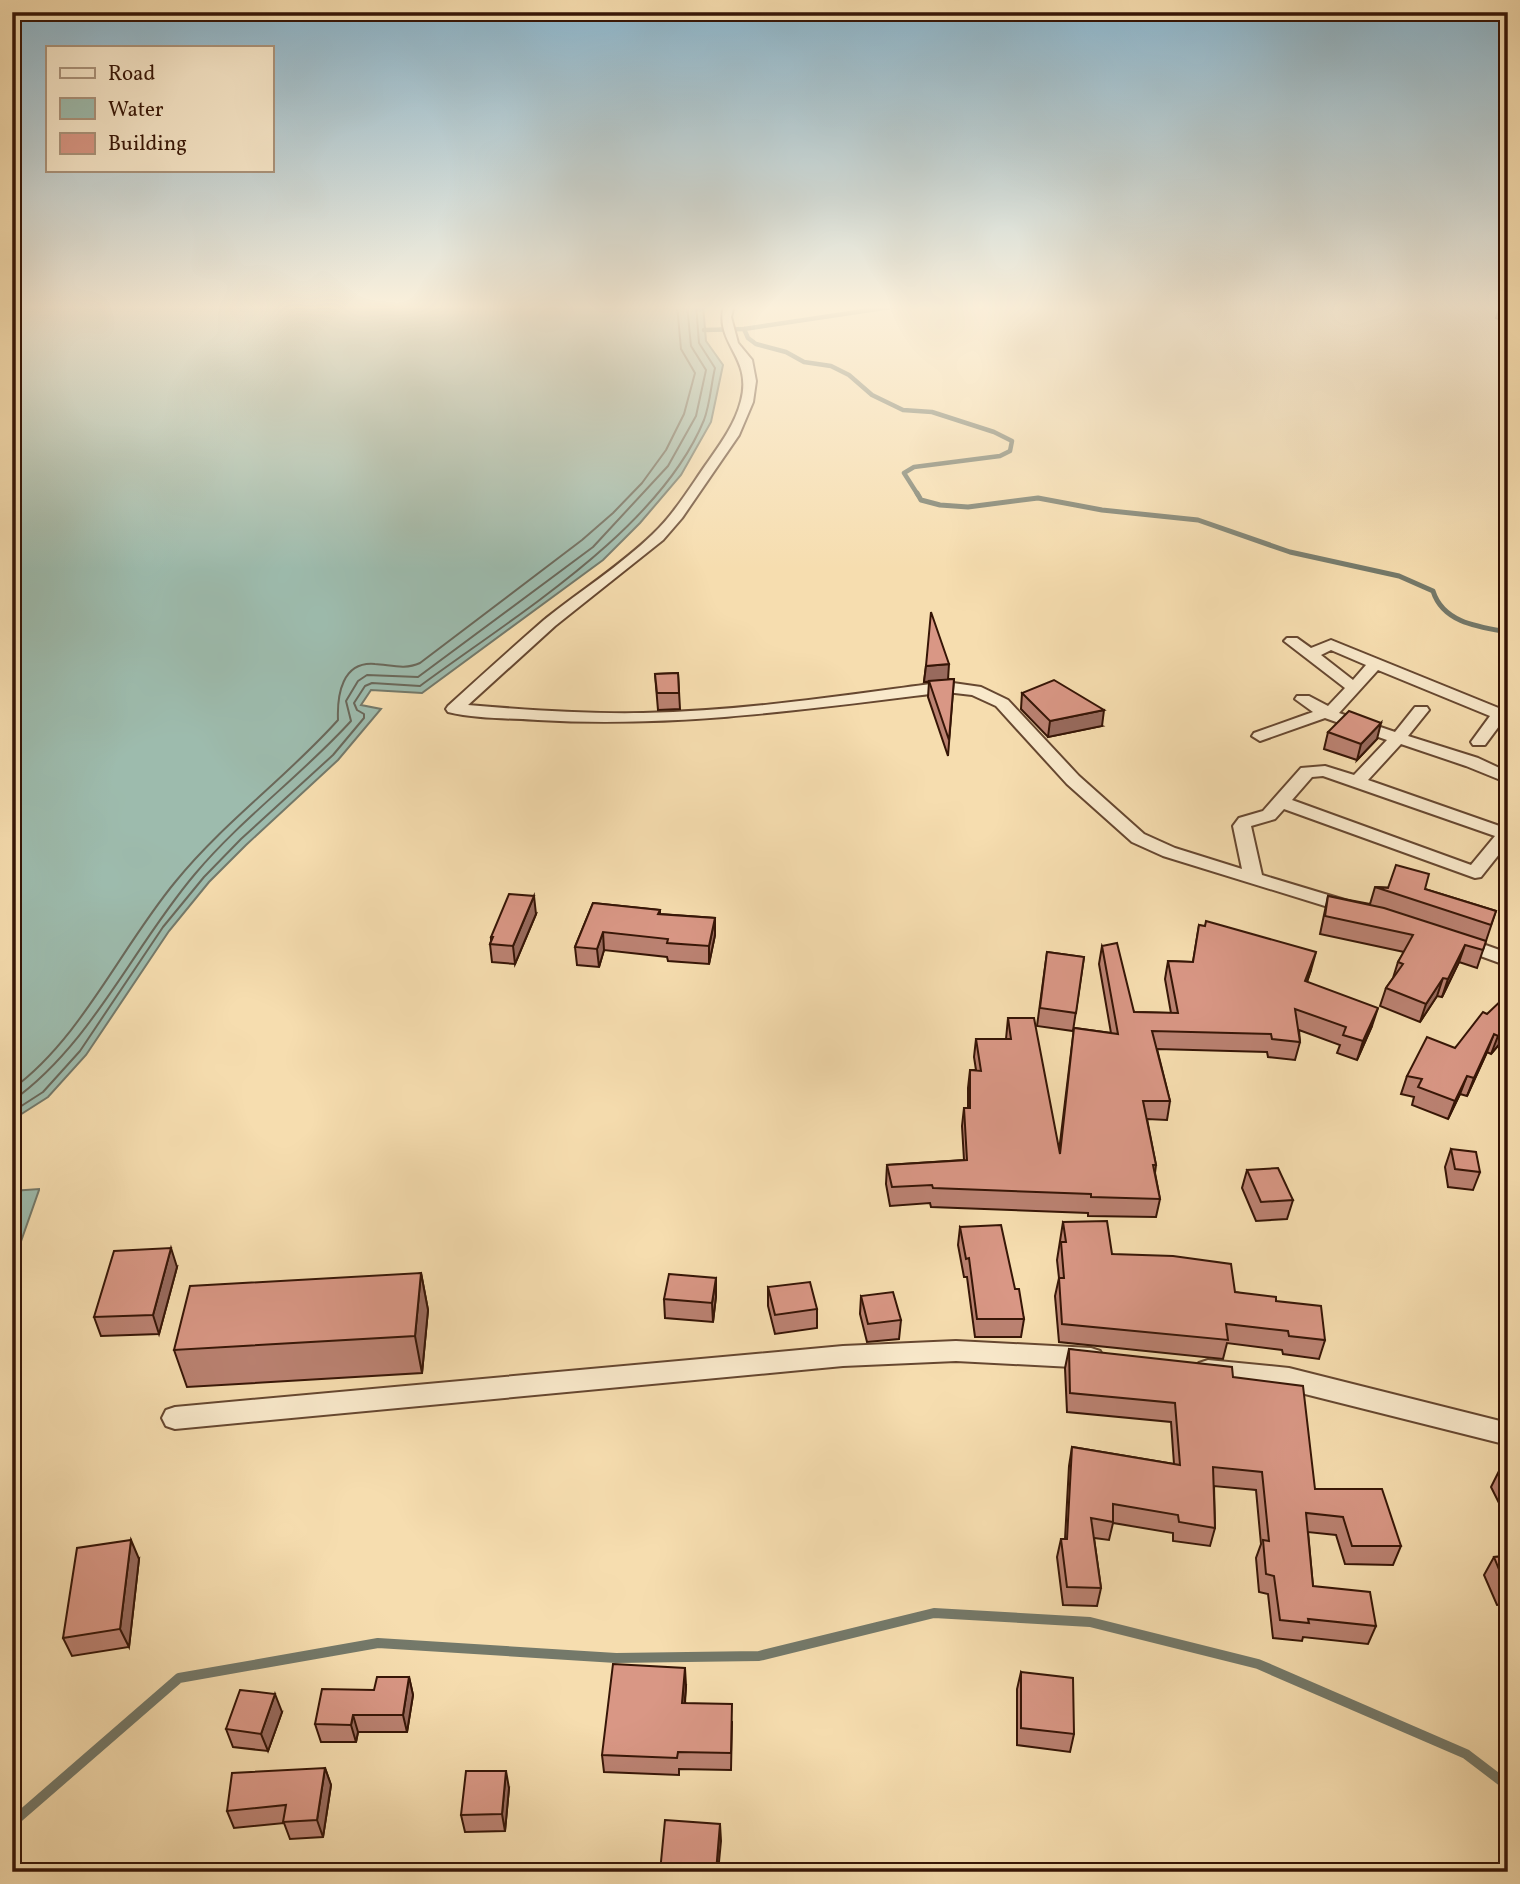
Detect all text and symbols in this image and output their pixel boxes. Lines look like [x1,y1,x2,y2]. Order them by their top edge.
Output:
legend [46,46,273,172]
text: Road [108,60,155,89]
text: Water [108,96,164,125]
text: Building [108,130,187,159]

